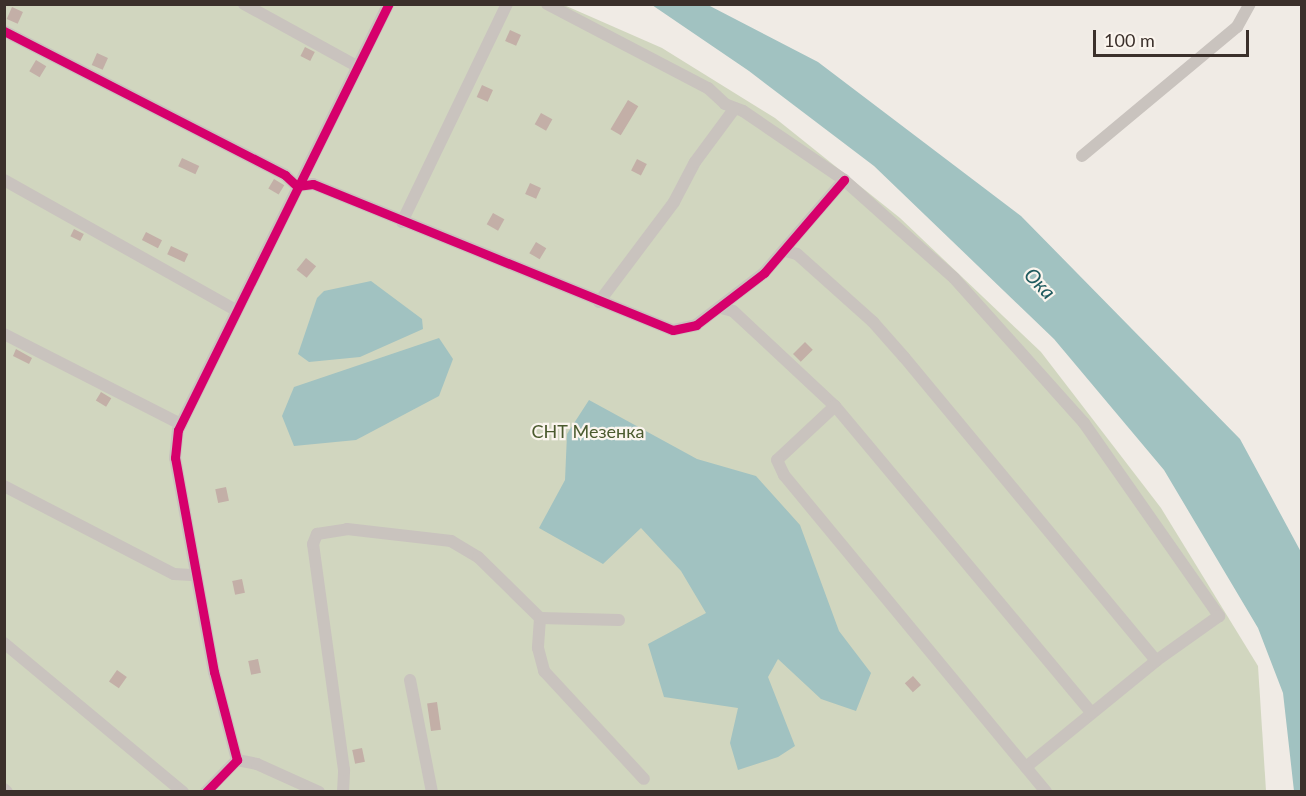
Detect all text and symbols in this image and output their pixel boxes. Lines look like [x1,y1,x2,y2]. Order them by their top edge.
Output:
scale bar [1096,18,1252,56]
text: 100 m [1104,29,1155,51]
water label: Ока [1019,262,1061,304]
park label: СНТ Мезенка [532,420,644,442]

